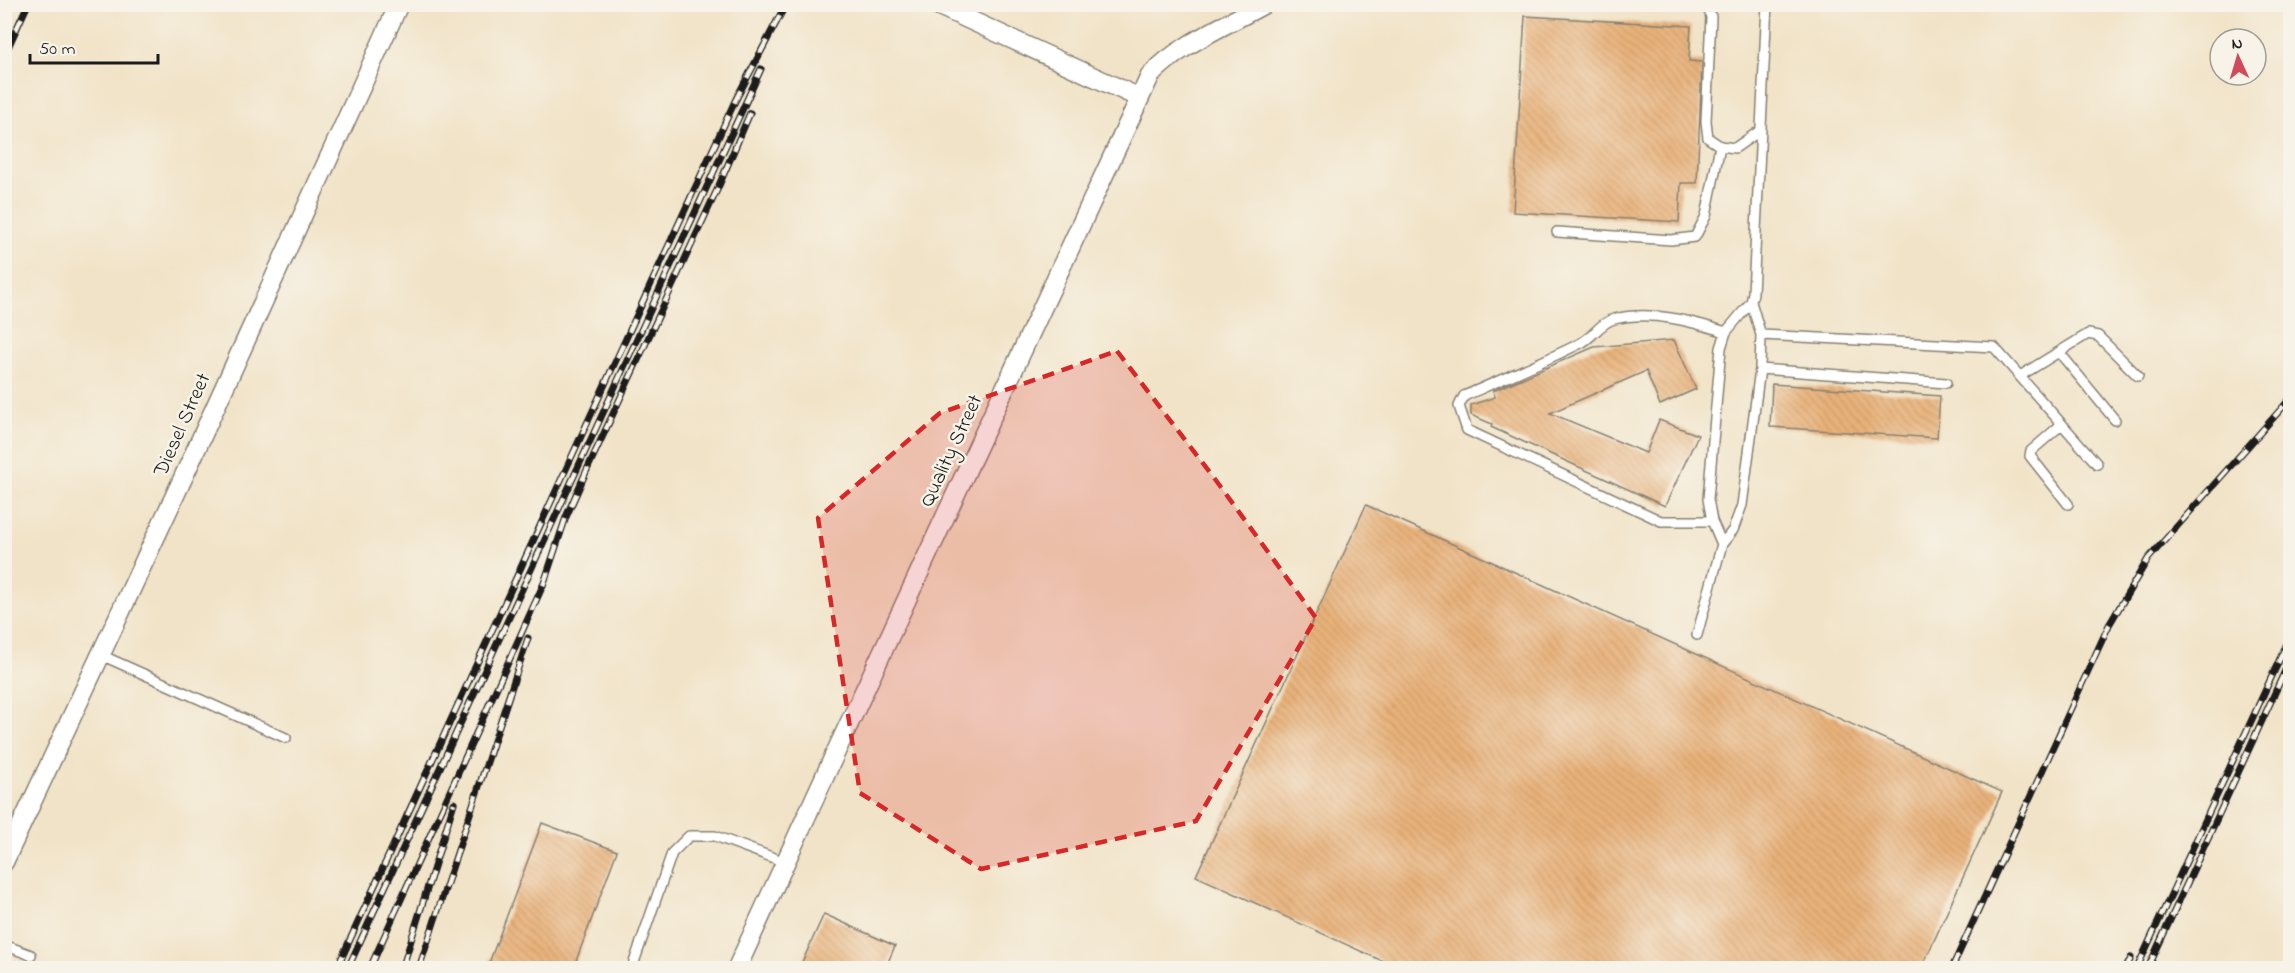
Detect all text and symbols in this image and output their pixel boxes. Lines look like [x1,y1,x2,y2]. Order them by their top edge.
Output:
scale bar [30,27,158,65]
north arrow [2208,27,2268,87]
text: N [2231,32,2244,56]
text: 50 m [39,37,76,63]
street label: Diesel Street [146,368,219,482]
street label: Quality Street [913,390,993,513]

